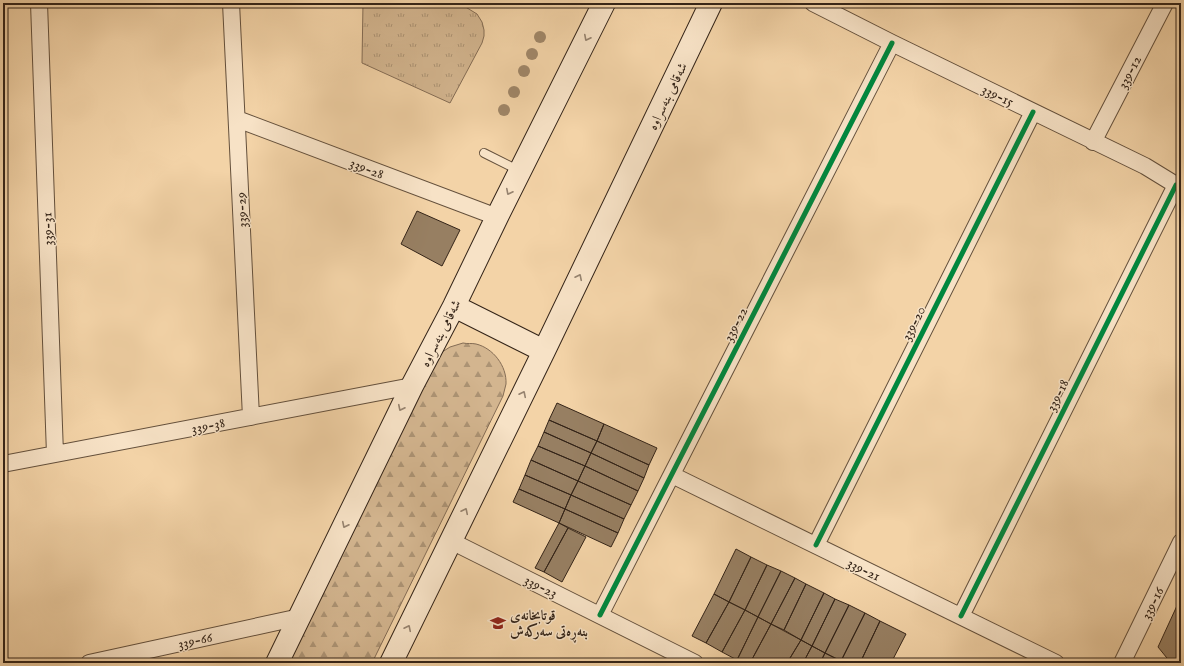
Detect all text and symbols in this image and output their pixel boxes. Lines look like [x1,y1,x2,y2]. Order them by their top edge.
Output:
one-way arrow [584,34,591,41]
street label: 339-12 [1114,52,1146,92]
street label: شەقامی بنەسراوە [644,60,692,133]
street label: 339-15 [979,80,1016,111]
street label: 339-28 [347,154,386,184]
one-way arrow [507,187,514,195]
street label: 339-29 [232,192,252,228]
street label: 339-31 [38,212,58,246]
one-way arrow [574,274,582,282]
street label: شەقامی بنەسراوە [416,297,466,370]
street label: 339-20 [898,303,930,344]
street label: 339-22 [720,304,752,345]
street label: 339-18 [1042,376,1073,415]
one-way arrow [518,391,526,399]
one-way arrow [398,404,406,411]
street label: 339-38 [190,414,226,438]
one-way arrow [460,508,468,515]
one-way arrow [342,521,349,528]
street label: 339-21 [844,554,883,586]
street label: 339-23 [521,571,560,603]
street label: 339-16 [1137,583,1169,623]
place label: قوتابخانەی بنەڕەتی سەرکەش [510,607,588,644]
school or university icon: قوتابخانەی بنەڕەتی سەرکەش [489,614,507,632]
one-way arrow [403,625,411,632]
street label: 339-66 [176,628,215,653]

